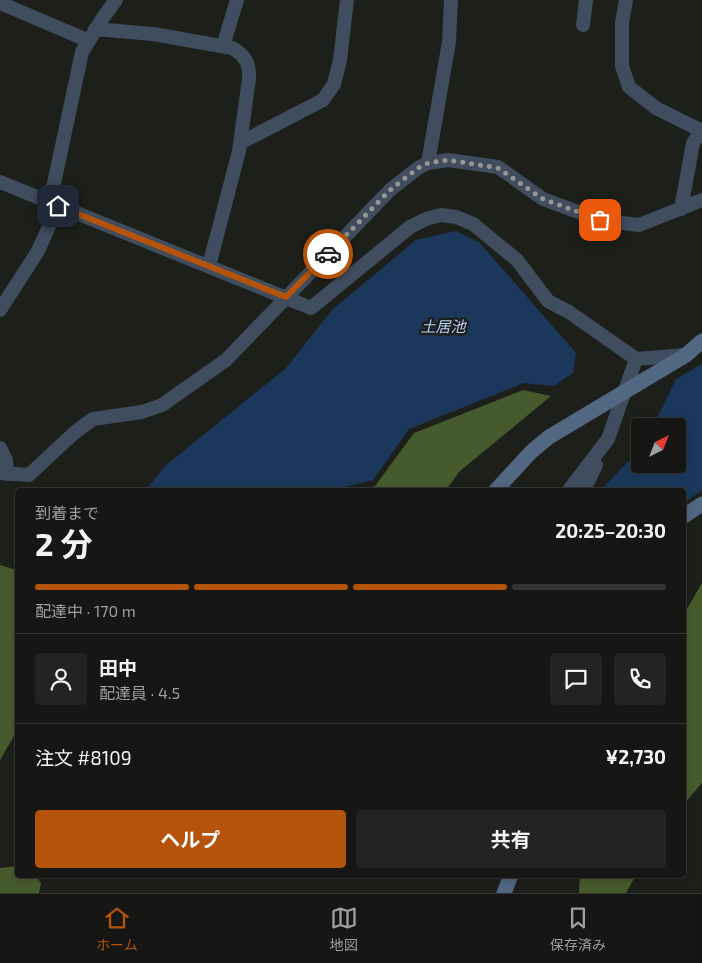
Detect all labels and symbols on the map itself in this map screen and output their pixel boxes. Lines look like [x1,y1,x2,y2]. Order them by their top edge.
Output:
pin [37,185,79,227]
pin [579,199,621,241]
courier [303,229,353,279]
water label: 土居池 [420,317,467,335]
north arrow [631,418,686,472]

